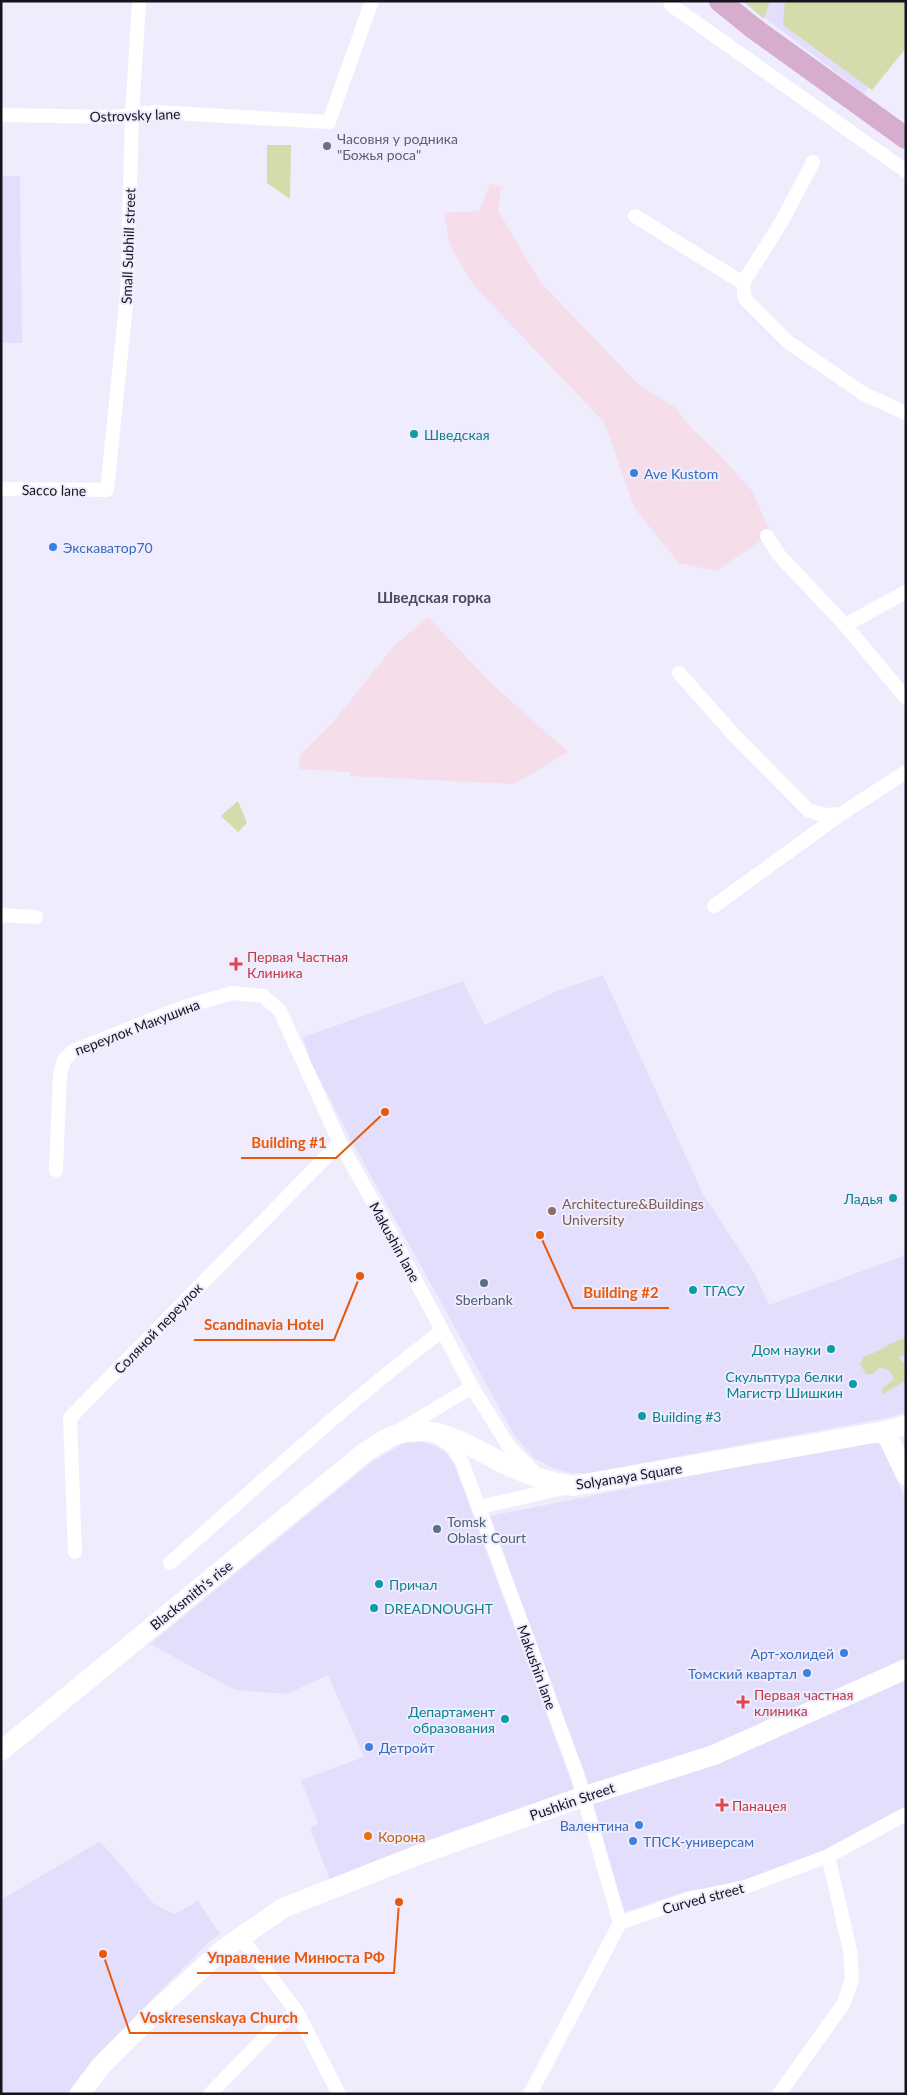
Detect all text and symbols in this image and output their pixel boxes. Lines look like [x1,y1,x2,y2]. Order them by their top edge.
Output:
street label: Ostrovsky lane [89,105,181,125]
place label: Часовня у родника "Божья роса" [337,130,458,163]
marker: Часовня у родника "Божья роса" [321,140,333,152]
street label: Small Subhill street [117,188,139,304]
place label: Шведская [424,426,490,443]
marker: Шведская [408,428,420,440]
place label: Ave Kustom [644,465,718,482]
marker: Ave Kustom [628,467,640,479]
street label: Sacco lane [22,481,86,499]
place label: Экскаватор70 [63,539,153,556]
marker: Экскаватор70 [47,541,59,553]
district label: Шведская горка [377,588,491,606]
place label: Первая Частная Клиника [247,948,348,981]
marker: Первая Частная Клиника [229,957,243,971]
street label: переулок Макушина [72,995,202,1059]
callout: Building #1 [241,1128,336,1158]
text: Building #1 [251,1133,327,1151]
place label: Ладья [843,1190,883,1207]
marker: Ладья [887,1192,899,1204]
place label: Architecture&Buildings University [562,1195,704,1228]
street label: Makushin lane [366,1199,424,1285]
marker: Architecture&Buildings University [546,1205,558,1217]
marker: Sberbank [478,1277,490,1289]
street label: Соляной переулок [110,1278,206,1377]
callout: Building #2 [573,1278,669,1308]
place label: ТГАСУ [703,1282,745,1299]
text: Building #2 [583,1283,659,1301]
marker: ТГАСУ [687,1284,699,1296]
place label: Sberbank [455,1291,514,1308]
callout: Scandinavia Hotel [194,1310,334,1340]
text: Scandinavia Hotel [204,1315,324,1333]
place label: Дом науки [752,1341,821,1358]
marker: Дом науки [825,1343,837,1355]
place label: Скульптура белки Магистр Шишкин [725,1368,843,1401]
marker: Скульптура белки Магистр Шишкин [847,1378,859,1390]
place label: Building #3 [652,1408,722,1425]
marker: Building #3 [636,1410,648,1422]
street label: Solyanaya Square [575,1459,683,1493]
place label: Tomsk Oblast Court [447,1513,526,1546]
marker: Tomsk Oblast Court [431,1523,443,1535]
street label: Blacksmith's rise [146,1557,236,1633]
place label: Причал [389,1576,437,1593]
marker: Причал [373,1578,385,1590]
place label: DREADNOUGHT [384,1600,494,1617]
marker: DREADNOUGHT [368,1602,380,1614]
street label: Makushin lane [514,1622,560,1712]
place label: Арт-холидей [751,1645,834,1662]
marker: Арт-холидей [838,1647,850,1659]
place label: Томский квартал [688,1665,797,1682]
marker: Томский квартал [801,1667,813,1679]
place label: Первая частная клиника [754,1686,853,1719]
marker: Первая частная клиника [736,1695,750,1709]
place label: Департамент образования [408,1703,495,1736]
marker: Департамент образования [499,1713,511,1725]
place label: Детройт [379,1739,435,1756]
marker: Детройт [363,1741,375,1753]
street label: Pushkin Street [527,1779,617,1823]
place label: Панацея [732,1797,787,1814]
marker: Панацея [716,1799,728,1811]
place label: Валентина [560,1817,629,1834]
marker: Валентина [633,1819,645,1831]
place label: Корона [378,1828,425,1845]
marker: Корона [362,1830,374,1842]
place label: ТПСК-универсам [643,1833,754,1850]
marker: ТПСК-универсам [627,1835,639,1847]
street label: Curved street [660,1879,746,1917]
callout: Управление Минюста РФ [197,1943,394,1973]
text: Управление Минюста РФ [206,1948,385,1966]
callout: Voskresenskaya Church [130,2003,308,2033]
text: Voskresenskaya Church [139,2008,298,2026]

